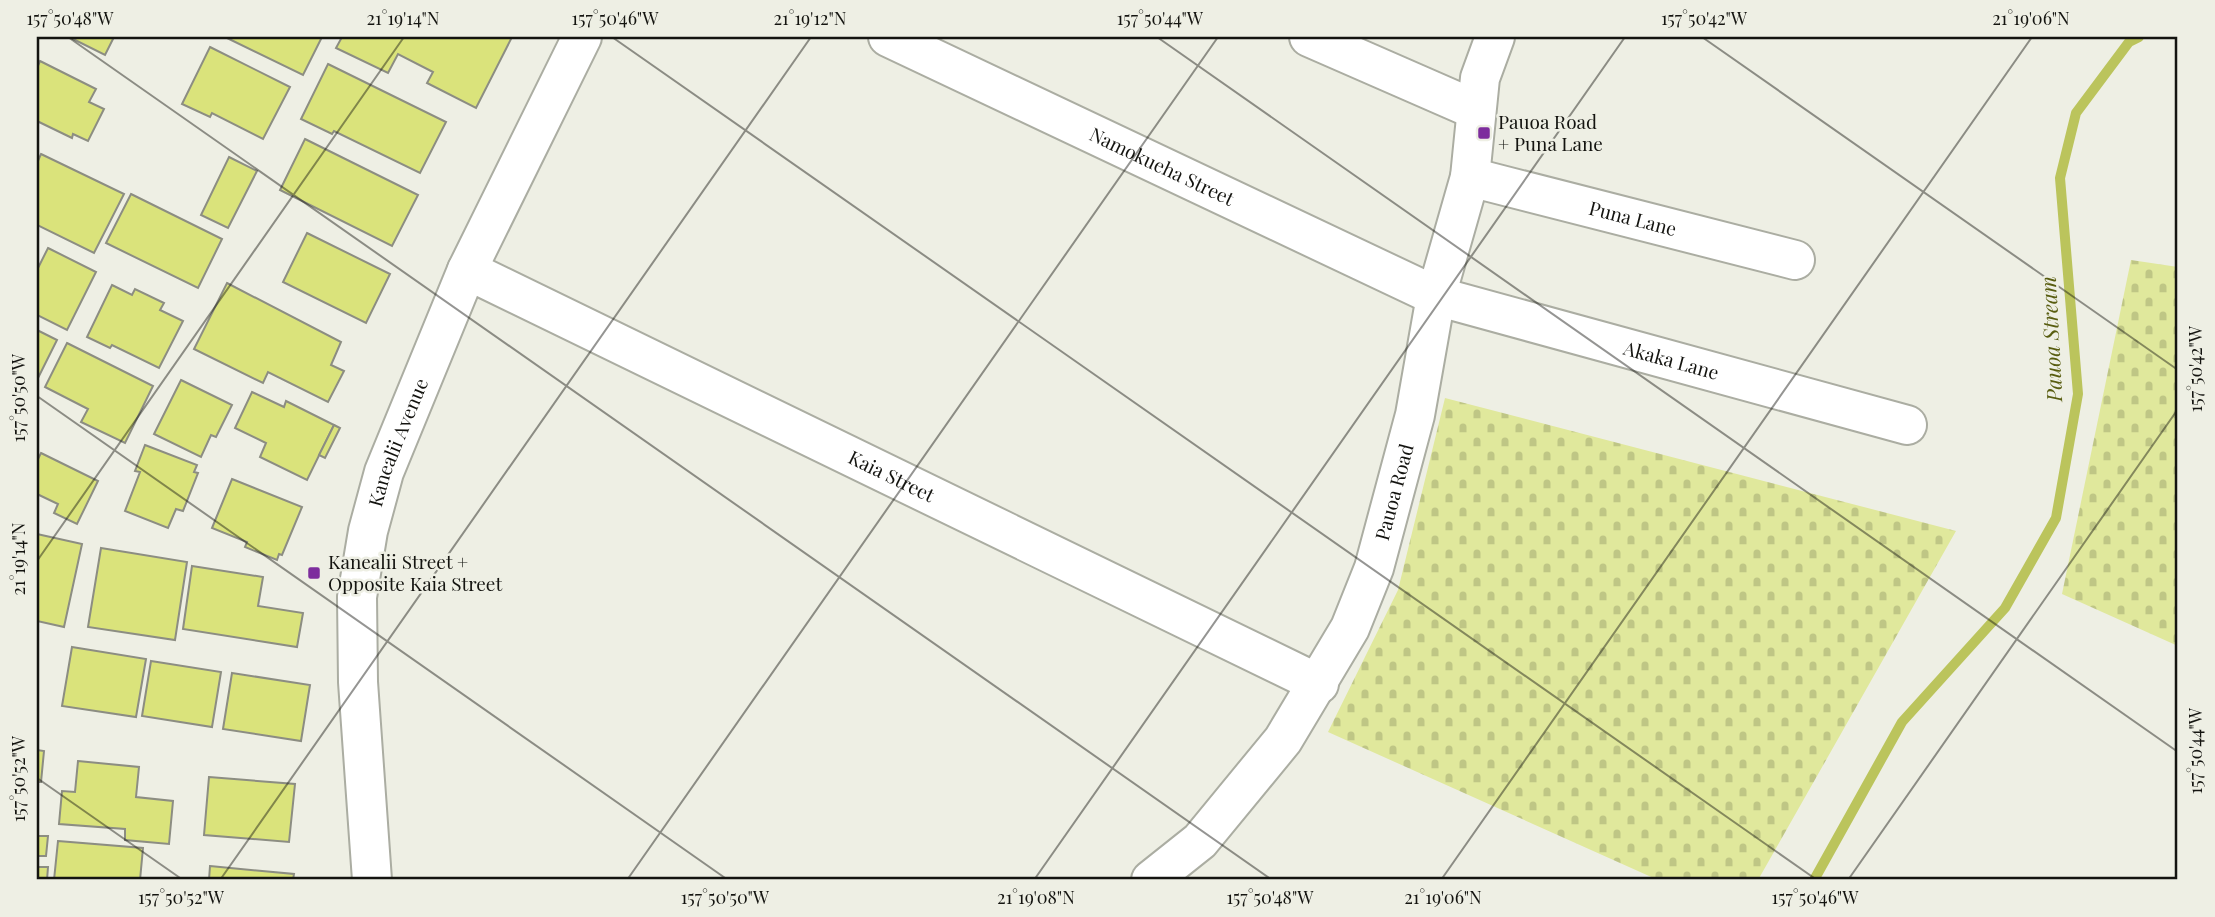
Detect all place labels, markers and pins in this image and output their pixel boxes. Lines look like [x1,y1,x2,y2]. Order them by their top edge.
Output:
place label: Pauoa Road + Puna Lane [1498,108,1603,156]
marker: Pauoa Road + Puna Lane [1476,125,1492,141]
place label: Kanealii Street + Opposite Kaia Street [328,548,502,596]
marker: Kanealii Street + Opposite Kaia Street [306,565,322,581]

